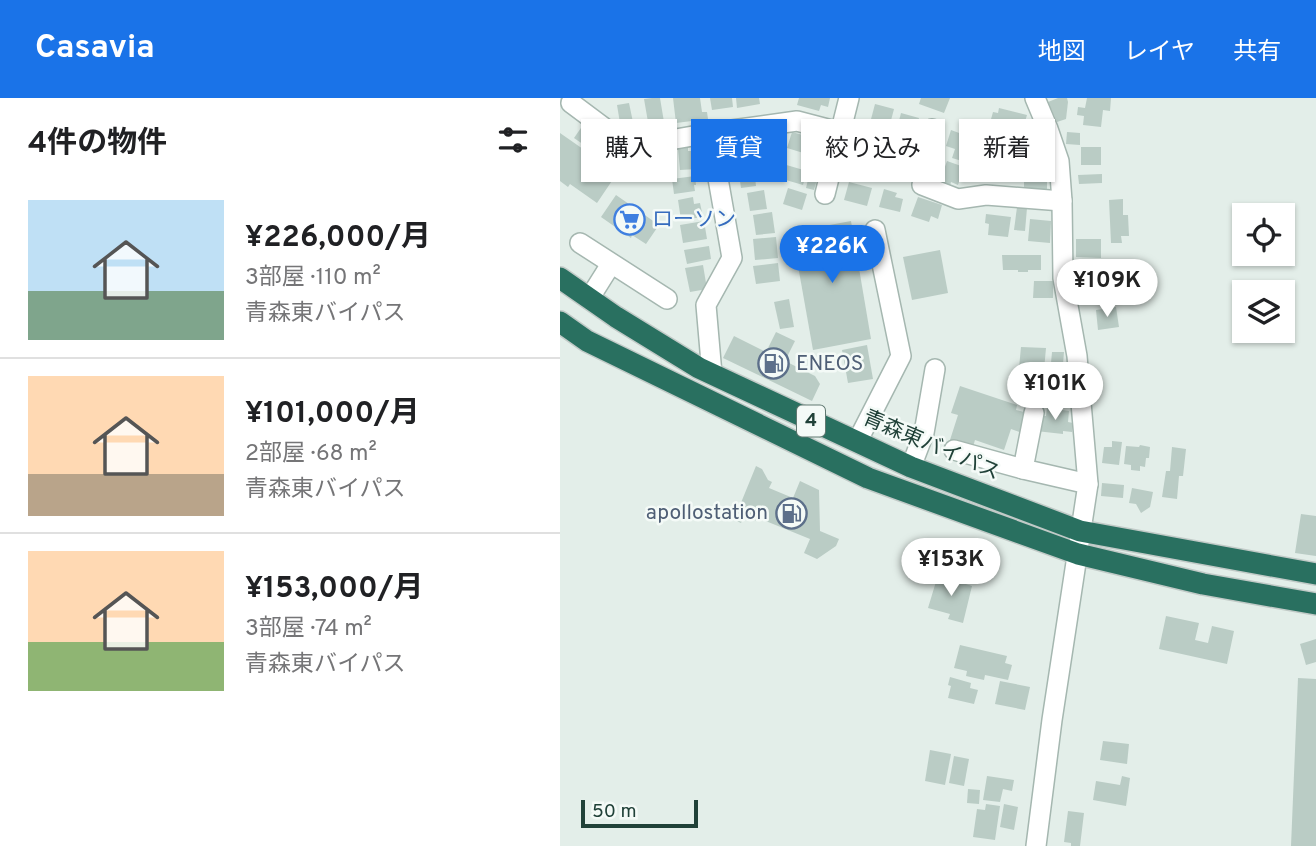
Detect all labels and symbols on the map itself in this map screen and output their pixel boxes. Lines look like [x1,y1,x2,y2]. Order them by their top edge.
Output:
supermarket icon: ローソン [612,203,646,237]
place label: ローソン [652,207,736,234]
pin: ¥226K [783,226,881,285]
pin: ¥109K [1058,260,1156,319]
fuel station icon: ENEOS [756,347,790,381]
place label: ENEOS [796,351,863,378]
pin: ¥101K [1006,362,1104,422]
street label: 青森東バイパス [858,405,1004,487]
road number: 4 [797,406,825,436]
fuel station icon: apollostation [774,496,808,530]
place label: apollostation [646,500,768,527]
pin: ¥153K [902,538,1000,598]
scale bar [581,797,698,829]

